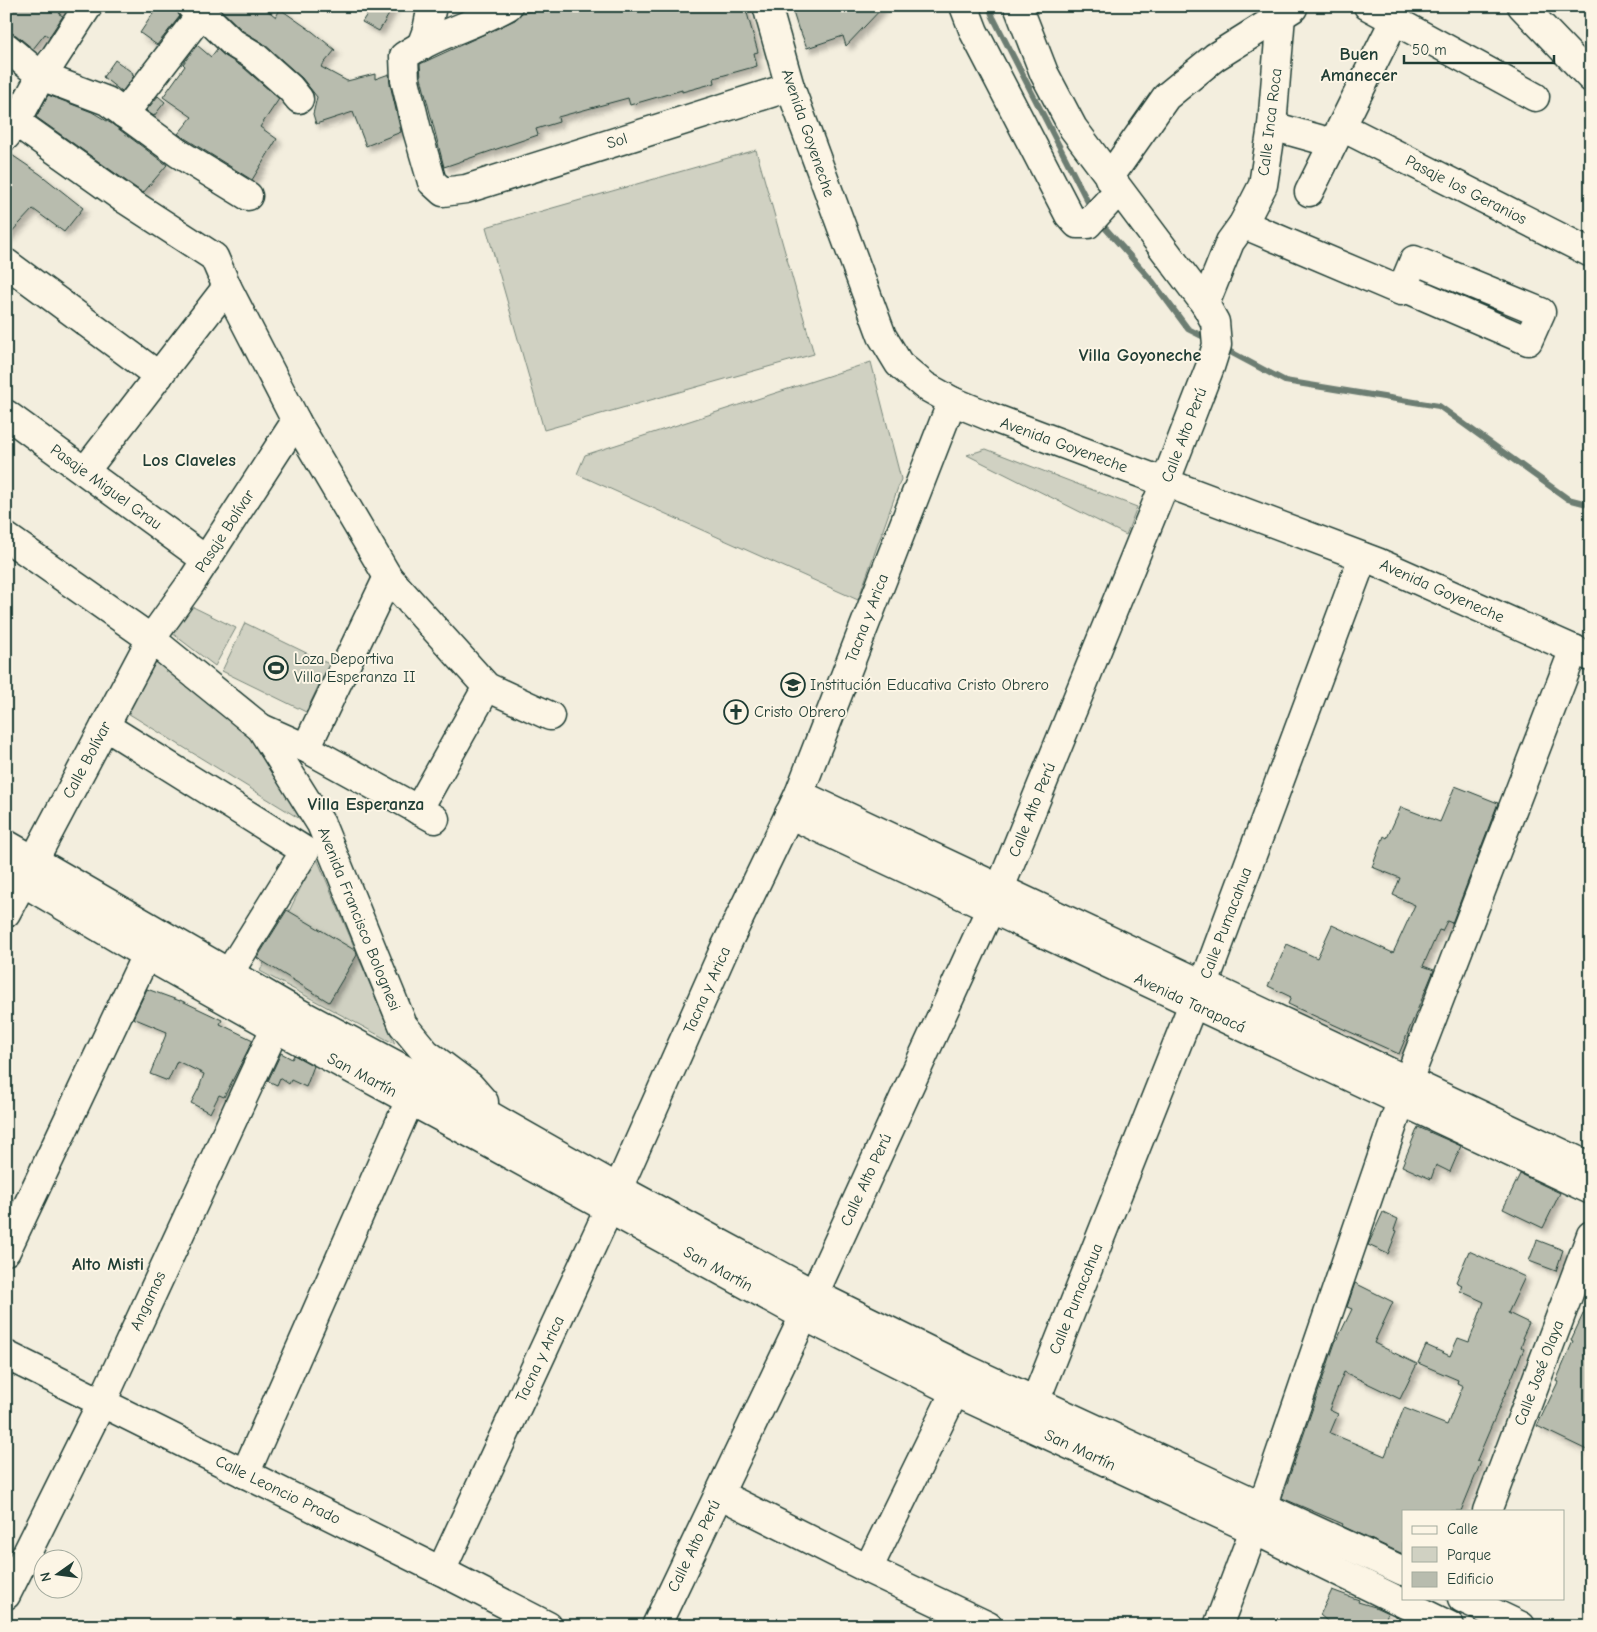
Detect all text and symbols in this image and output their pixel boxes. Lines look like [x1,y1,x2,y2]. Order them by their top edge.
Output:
scale bar [1404,32,1554,64]
text: 50 m [1412,41,1447,59]
district label: Buen Amanecer [1321,44,1398,86]
street label: Avenida Goyeneche [778,67,838,199]
street label: Calle Inca Roca [1254,67,1286,177]
street label: Sol [604,129,630,153]
street label: Pasaje los Geranios [1402,152,1530,229]
district label: Villa Goyoneche [1079,345,1201,366]
street label: Calle Alto Perú [1158,385,1210,485]
street label: Avenida Goyeneche [998,414,1130,476]
street label: Pasaje Miguel Grau [47,441,165,533]
district label: Los Claveles [142,450,236,471]
street label: Pasaje Bolívar [192,486,259,576]
street label: Avenida Goyeneche [1377,555,1507,627]
street label: Tacna y Arica [842,571,892,665]
place label: Loza Deportiva Villa Esperanza II [294,650,416,686]
sports icon: Loza Deportiva Villa Esperanza II [263,655,289,681]
school or university icon: Institución Educativa Cristo Obrero [780,672,806,698]
place label: Institución Educativa Cristo Obrero [810,676,1049,694]
church icon: Cristo Obrero [723,699,749,725]
place label: Cristo Obrero [754,703,846,721]
street label: Calle Bolívar [59,718,115,802]
street label: Calle Alto Perú [1005,760,1059,860]
district label: Villa Esperanza [308,794,424,815]
street label: Avenida Francisco Bolognesi [314,825,404,1013]
street label: Calle Pumacahua [1196,865,1256,981]
street label: Tacna y Arica [680,944,734,1036]
street label: Avenida Tarapacá [1132,969,1248,1037]
street label: San Martín [324,1049,400,1101]
street label: Calle Alto Perú [837,1131,895,1229]
street label: Calle Pumacahua [1046,1241,1106,1357]
street label: San Martín [680,1243,756,1295]
district label: Alto Misti [72,1254,144,1275]
street label: Angamos [127,1268,170,1333]
street label: Tacna y Arica [512,1313,568,1405]
street label: Calle José Olaya [1511,1318,1567,1428]
street label: San Martín [1042,1426,1118,1474]
street label: Calle Leoncio Prado [213,1452,343,1528]
street label: Calle Alto Perú [664,1497,724,1595]
legend [1402,1510,1564,1600]
text: Calle [1447,1520,1479,1538]
text: Parque [1447,1546,1492,1564]
north arrow [32,1550,82,1600]
text: Edificio [1447,1570,1494,1588]
text: N [37,1571,55,1584]

